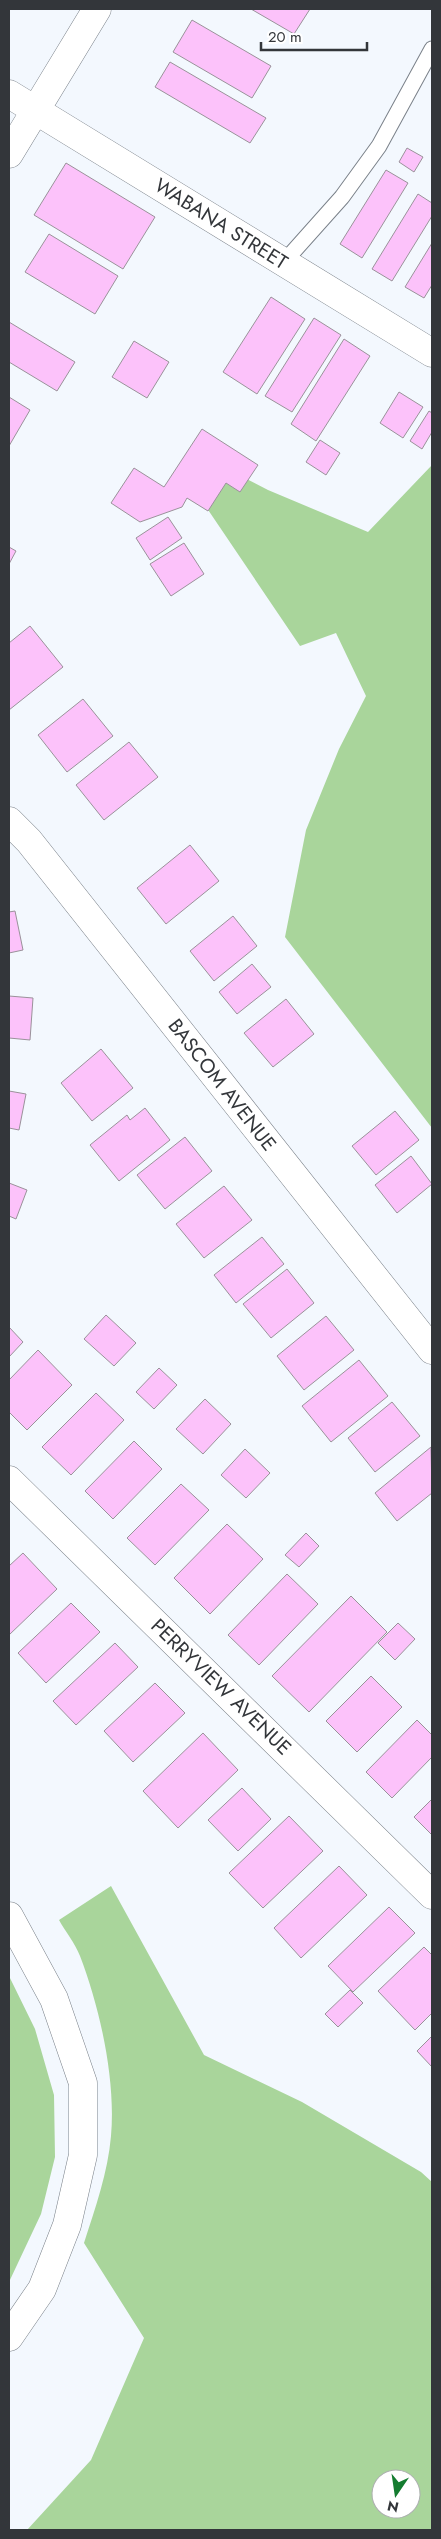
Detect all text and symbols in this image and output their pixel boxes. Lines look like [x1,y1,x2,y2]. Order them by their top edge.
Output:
scale bar [261,20,367,52]
text: 20 m [268,26,302,48]
street label: WABANA STREET [149,171,294,277]
street label: BASCOM AVENUE [161,1013,283,1157]
street label: PERRYVIEW AVENUE [144,1612,298,1762]
north arrow [371,2469,421,2519]
text: N [385,2496,401,2518]

